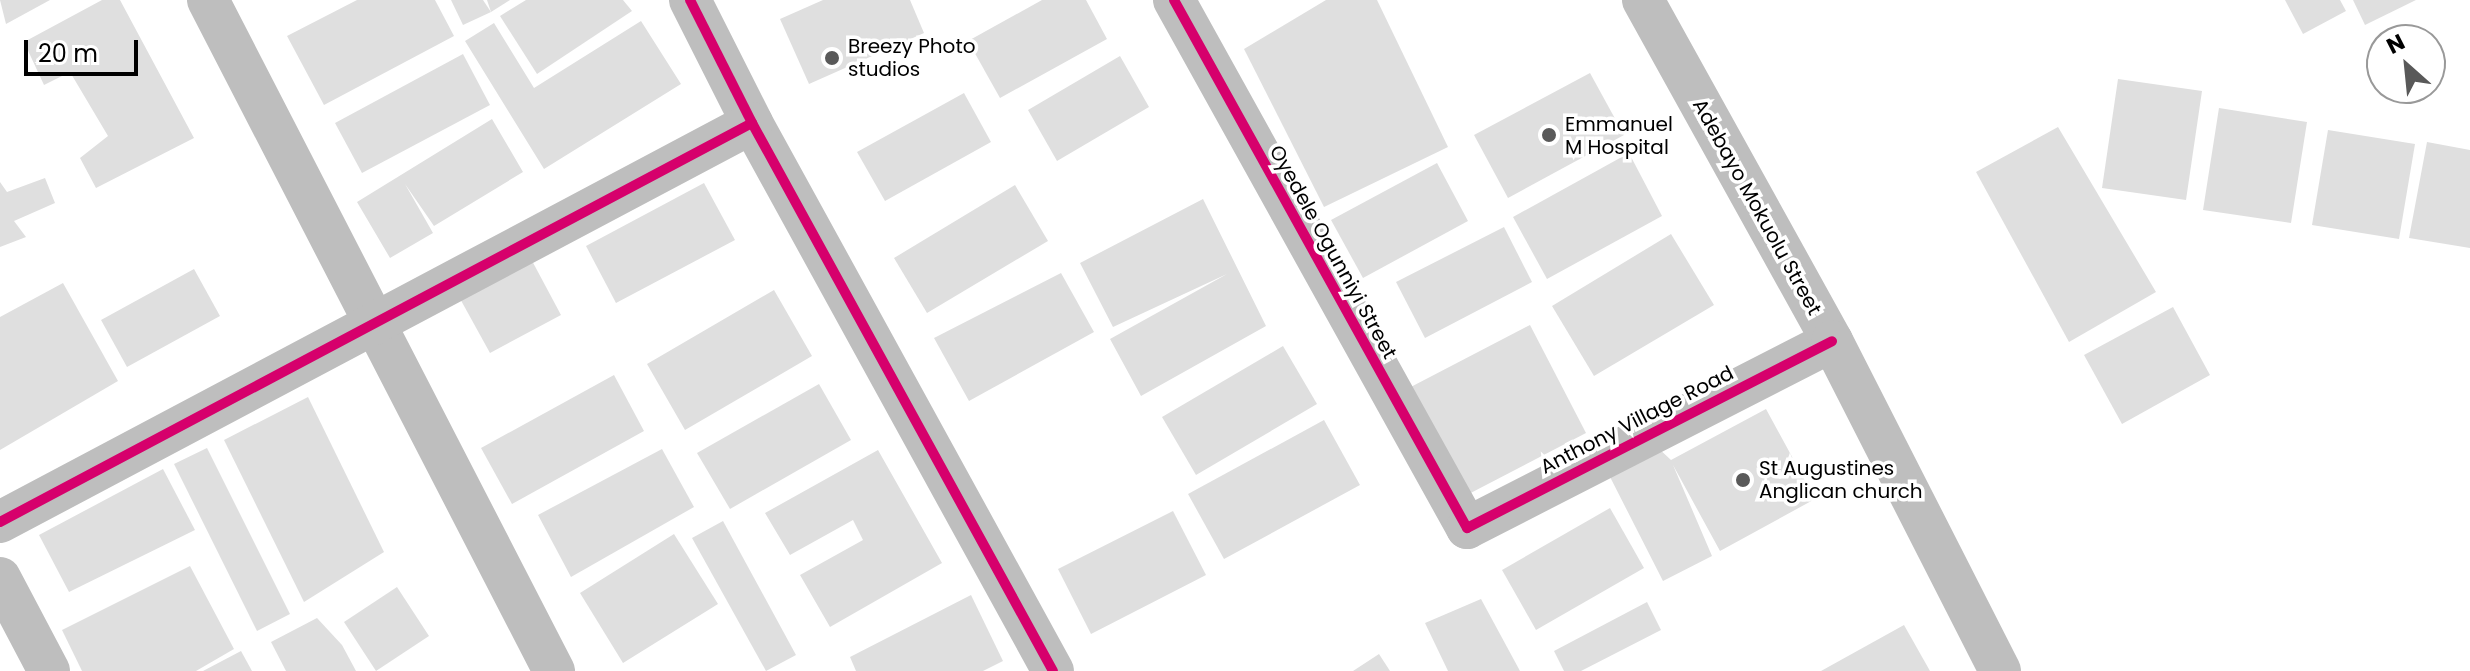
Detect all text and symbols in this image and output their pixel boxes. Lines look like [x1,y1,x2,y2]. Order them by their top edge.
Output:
scale bar [28,24,142,74]
north arrow [2366,24,2446,104]
text: N [2381,26,2410,62]
place label: Breezy Photo studios [848,34,975,81]
text: 20 m [38,37,98,70]
marker: Breezy Photo studios [823,49,841,67]
street label: Adebayo Mokuolu Street [1688,95,1826,319]
place label: Emmanuel M Hospital [1565,112,1673,159]
marker: Emmanuel M Hospital [1540,126,1558,144]
street label: Oyedele Ogunniyi Street [1264,141,1402,363]
street label: Anthony Village Road [1536,361,1738,479]
place label: St Augustines Anglican church [1759,456,1923,503]
marker: St Augustines Anglican church [1734,471,1752,489]

